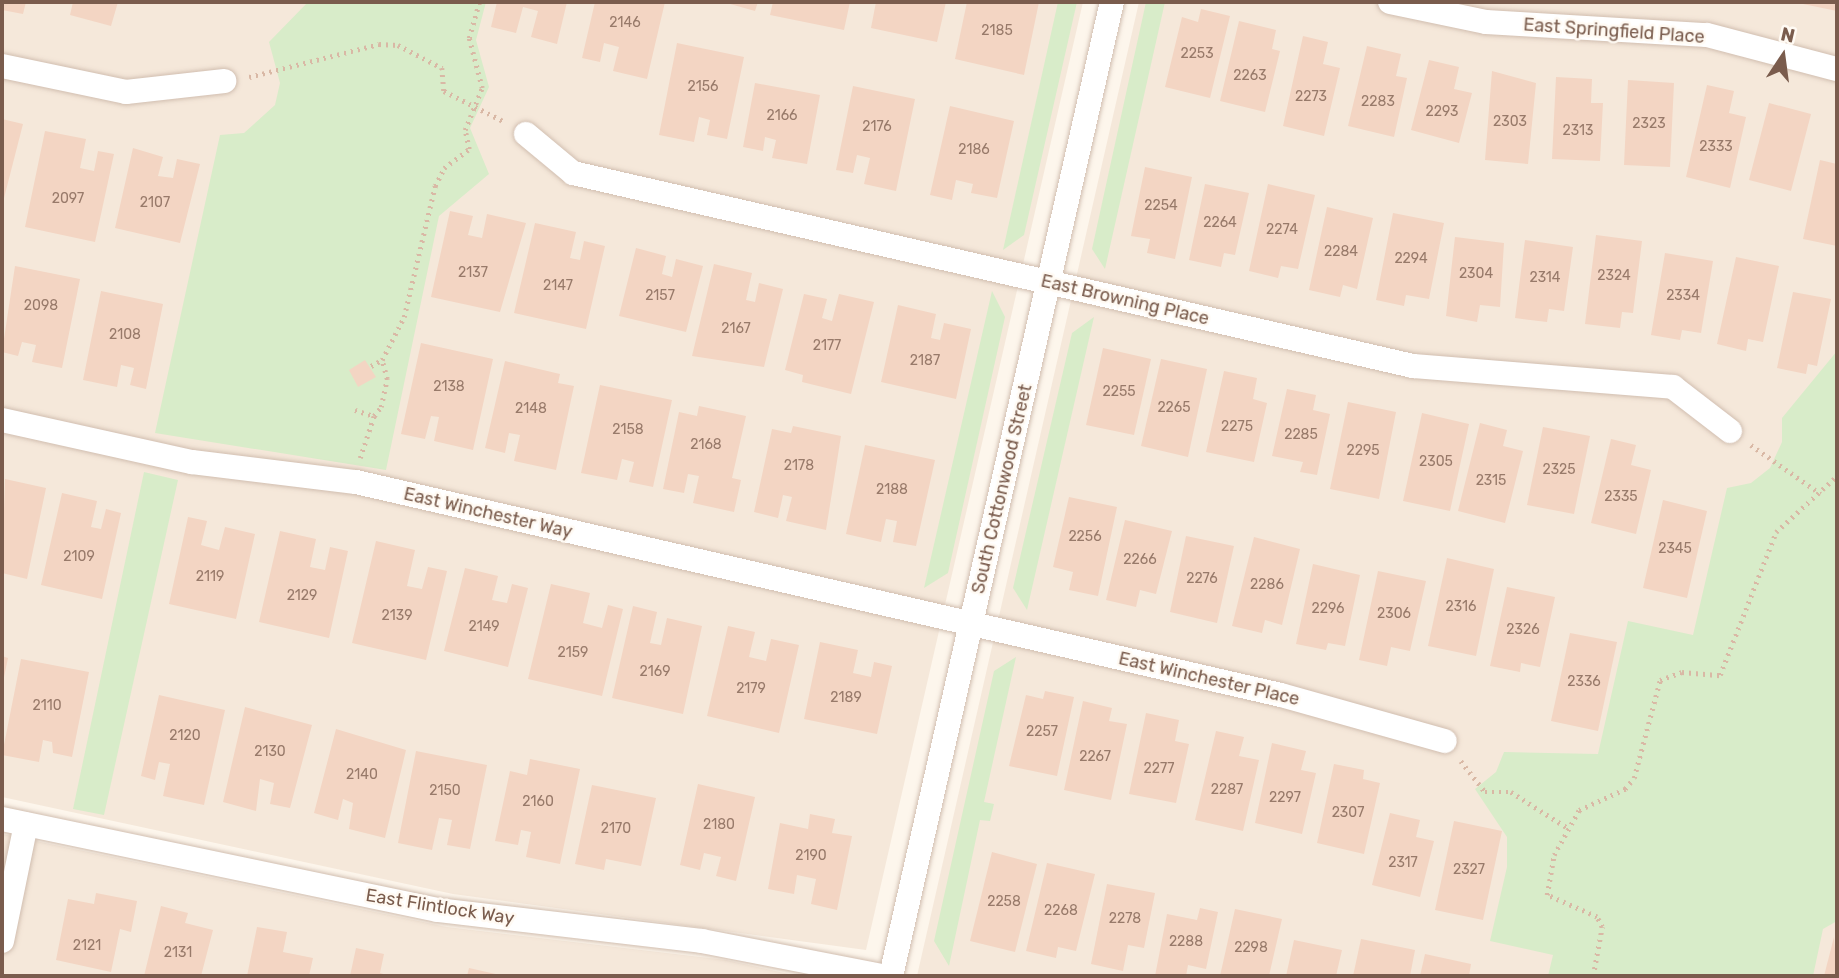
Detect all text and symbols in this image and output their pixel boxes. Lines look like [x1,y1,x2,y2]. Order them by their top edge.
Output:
street label: East Springfield Place [1523,14,1705,48]
house number: 2146 [609,15,641,31]
north arrow [1748,21,1818,91]
text: N [1779,22,1797,48]
house number: 2185 [981,23,1013,39]
house number: 2253 [1180,46,1214,62]
house number: 2263 [1233,68,1267,84]
house number: 2156 [688,79,718,95]
house number: 2273 [1295,89,1327,105]
house number: 2283 [1361,94,1395,110]
house number: 2293 [1426,104,1458,120]
house number: 2166 [766,108,798,124]
house number: 2303 [1493,114,1527,130]
house number: 2323 [1632,116,1666,132]
house number: 2176 [862,119,892,135]
house number: 2313 [1563,123,1593,139]
house number: 2333 [1699,139,1733,155]
house number: 2186 [958,142,990,158]
house number: 2097 [52,191,84,207]
house number: 2107 [140,195,170,211]
house number: 2254 [1144,198,1178,214]
house number: 2264 [1203,215,1237,231]
house number: 2274 [1266,222,1298,238]
house number: 2284 [1324,244,1358,260]
house number: 2294 [1394,251,1428,267]
house number: 2137 [458,265,488,281]
house number: 2304 [1459,266,1493,282]
house number: 2324 [1597,268,1631,284]
street label: East Browning Place [1039,270,1211,330]
house number: 2314 [1529,270,1561,286]
house number: 2147 [543,278,573,294]
house number: 2157 [645,288,675,304]
house number: 2334 [1666,288,1700,304]
house number: 2098 [24,298,58,314]
house number: 2167 [721,321,751,337]
house number: 2108 [109,327,141,343]
house number: 2177 [813,338,841,354]
house number: 2187 [910,353,940,369]
house number: 2138 [433,379,465,395]
street label: South Cottonwood Street [967,382,1037,596]
house number: 2255 [1102,384,1136,400]
house number: 2265 [1157,400,1191,416]
house number: 2148 [515,401,547,417]
house number: 2275 [1221,419,1253,435]
house number: 2158 [612,422,644,438]
house number: 2285 [1284,427,1318,443]
house number: 2168 [690,437,722,453]
house number: 2295 [1346,443,1380,459]
house number: 2305 [1419,454,1453,470]
house number: 2178 [784,458,814,474]
house number: 2325 [1542,462,1576,478]
house number: 2315 [1476,473,1506,489]
house number: 2188 [876,482,908,498]
street label: East Winchester Way [401,483,575,543]
house number: 2335 [1604,489,1638,505]
house number: 2256 [1068,529,1102,545]
house number: 2345 [1658,541,1692,557]
house number: 2109 [63,549,95,565]
house number: 2266 [1123,552,1157,568]
house number: 2119 [196,569,224,585]
house number: 2276 [1186,571,1218,587]
house number: 2286 [1250,577,1284,593]
house number: 2129 [287,588,317,604]
house number: 2316 [1446,599,1476,615]
house number: 2296 [1311,601,1345,617]
house number: 2306 [1377,606,1411,622]
house number: 2139 [382,608,412,624]
house number: 2149 [468,619,500,635]
house number: 2326 [1506,622,1540,638]
house number: 2159 [558,645,588,661]
street label: East Winchester Place [1116,648,1302,710]
house number: 2169 [640,664,670,680]
house number: 2336 [1567,674,1601,690]
house number: 2179 [736,681,766,697]
house number: 2189 [830,690,862,706]
house number: 2110 [32,698,62,714]
house number: 2257 [1026,724,1058,740]
house number: 2120 [169,728,201,744]
house number: 2130 [254,744,286,760]
house number: 2267 [1079,749,1111,765]
house number: 2277 [1144,761,1174,777]
house number: 2140 [346,767,378,783]
house number: 2287 [1211,782,1243,798]
house number: 2150 [429,783,461,799]
house number: 2297 [1269,790,1301,806]
house number: 2160 [522,794,554,810]
house number: 2307 [1332,805,1364,821]
house number: 2180 [703,817,735,833]
house number: 2170 [601,821,631,837]
house number: 2190 [795,848,827,864]
house number: 2317 [1388,855,1418,871]
house number: 2327 [1453,862,1485,878]
street label: East Flintlock Way [364,885,516,929]
house number: 2258 [987,894,1021,910]
house number: 2268 [1044,903,1078,919]
house number: 2278 [1109,911,1141,927]
house number: 2288 [1169,934,1203,950]
house number: 2121 [73,938,101,954]
house number: 2298 [1234,940,1268,956]
house number: 2131 [164,945,192,961]

